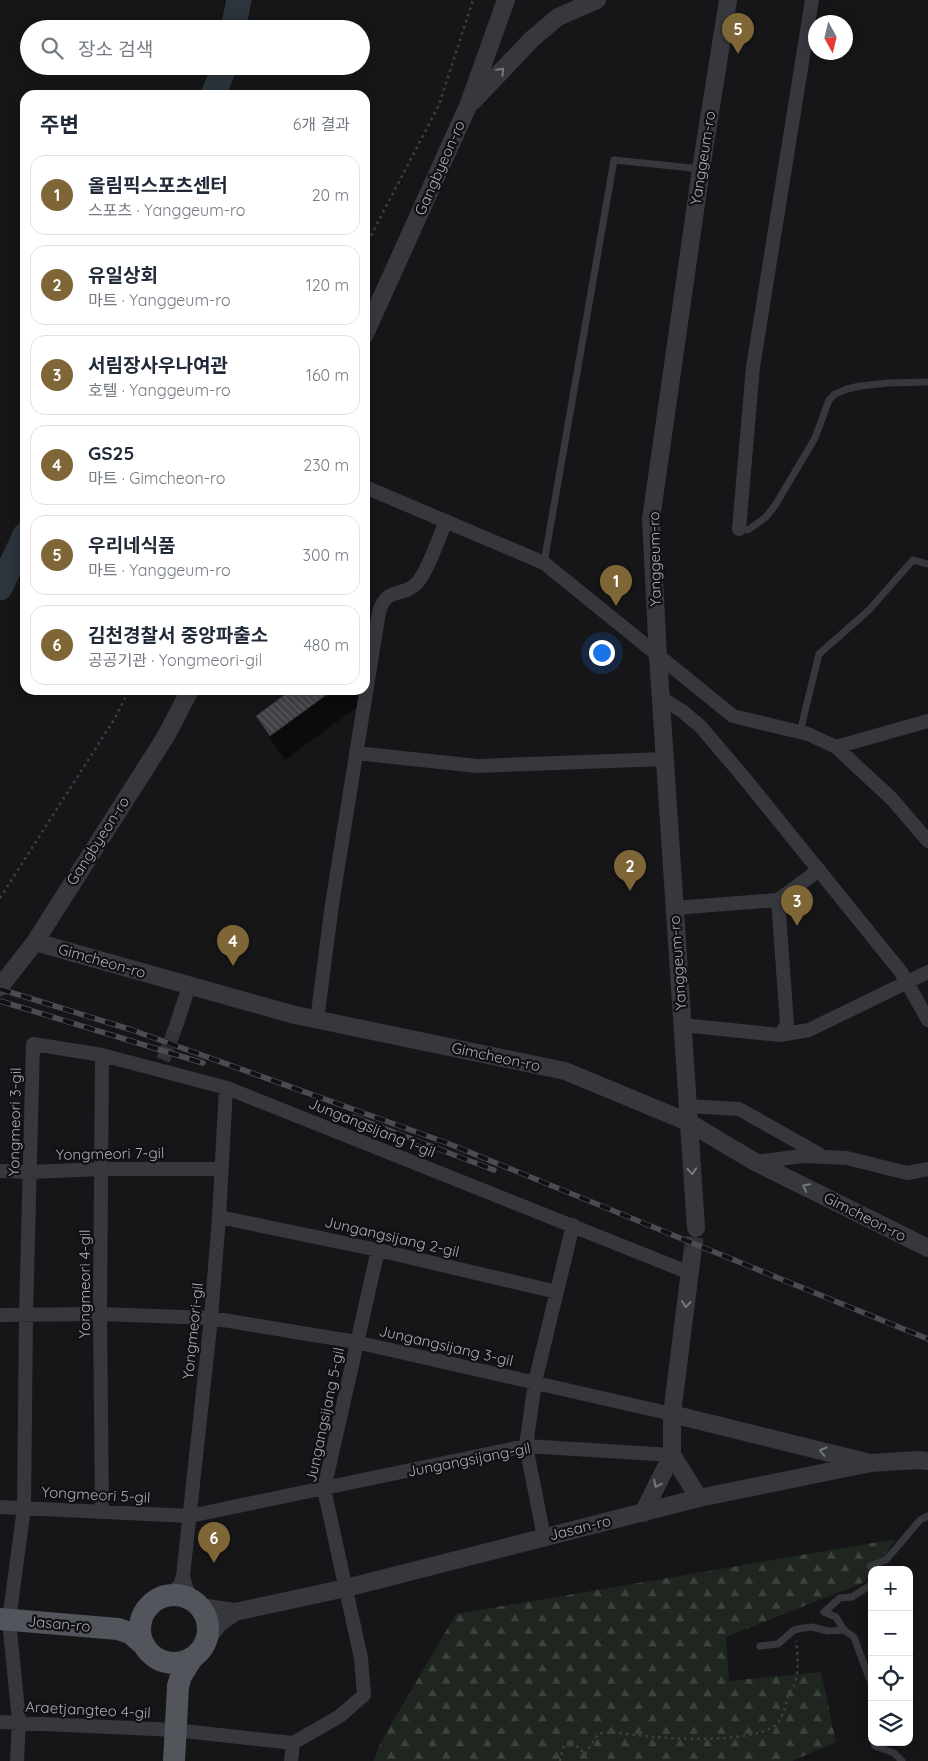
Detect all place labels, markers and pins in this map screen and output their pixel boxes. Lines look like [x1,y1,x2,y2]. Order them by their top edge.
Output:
pin: 5 [722,13,754,54]
pin: 1 [600,565,632,606]
pin: 2 [614,850,646,891]
pin: 3 [781,885,813,926]
pin: 4 [217,925,249,966]
pin: 6 [198,1522,230,1563]

